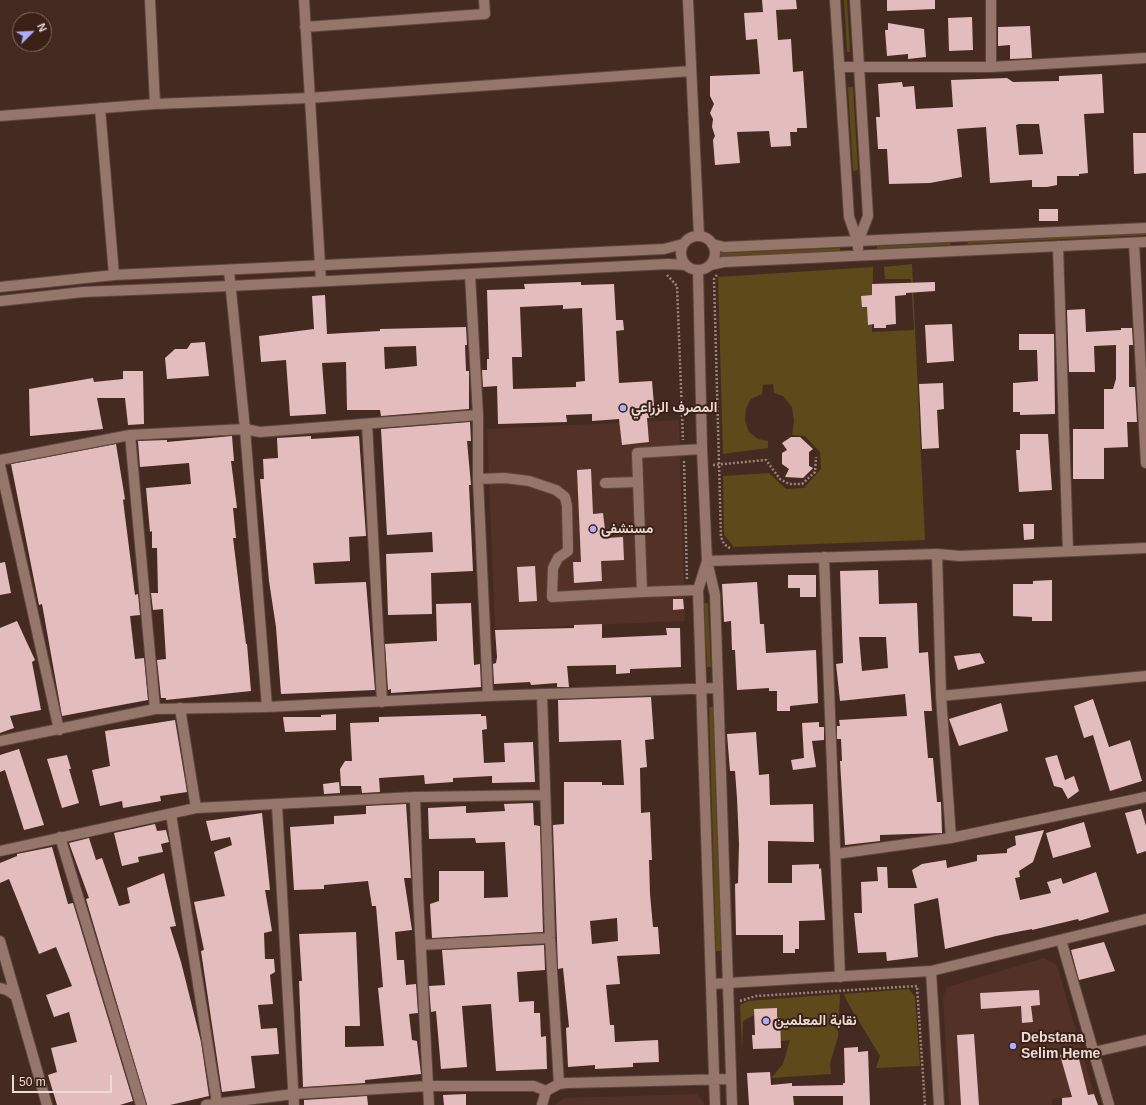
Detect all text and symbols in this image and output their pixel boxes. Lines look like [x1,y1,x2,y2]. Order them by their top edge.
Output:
north arrow [12,12,52,52]
text: N [35,21,49,34]
place label: المصرف الزراعي [631,400,717,416]
marker: المصرف الزراعي [618,403,628,413]
place label: مستشفى [601,521,653,537]
marker: مستشفى [588,524,598,534]
place label: نقابة المعلمين [774,1013,857,1029]
marker: نقابة المعلمين [761,1016,771,1026]
place label: Debstana Selim Heme [1021,1030,1100,1062]
marker: Debstana Selim Heme [1008,1041,1018,1051]
scale bar [14,1067,114,1093]
text: 50 m [19,1075,46,1089]

